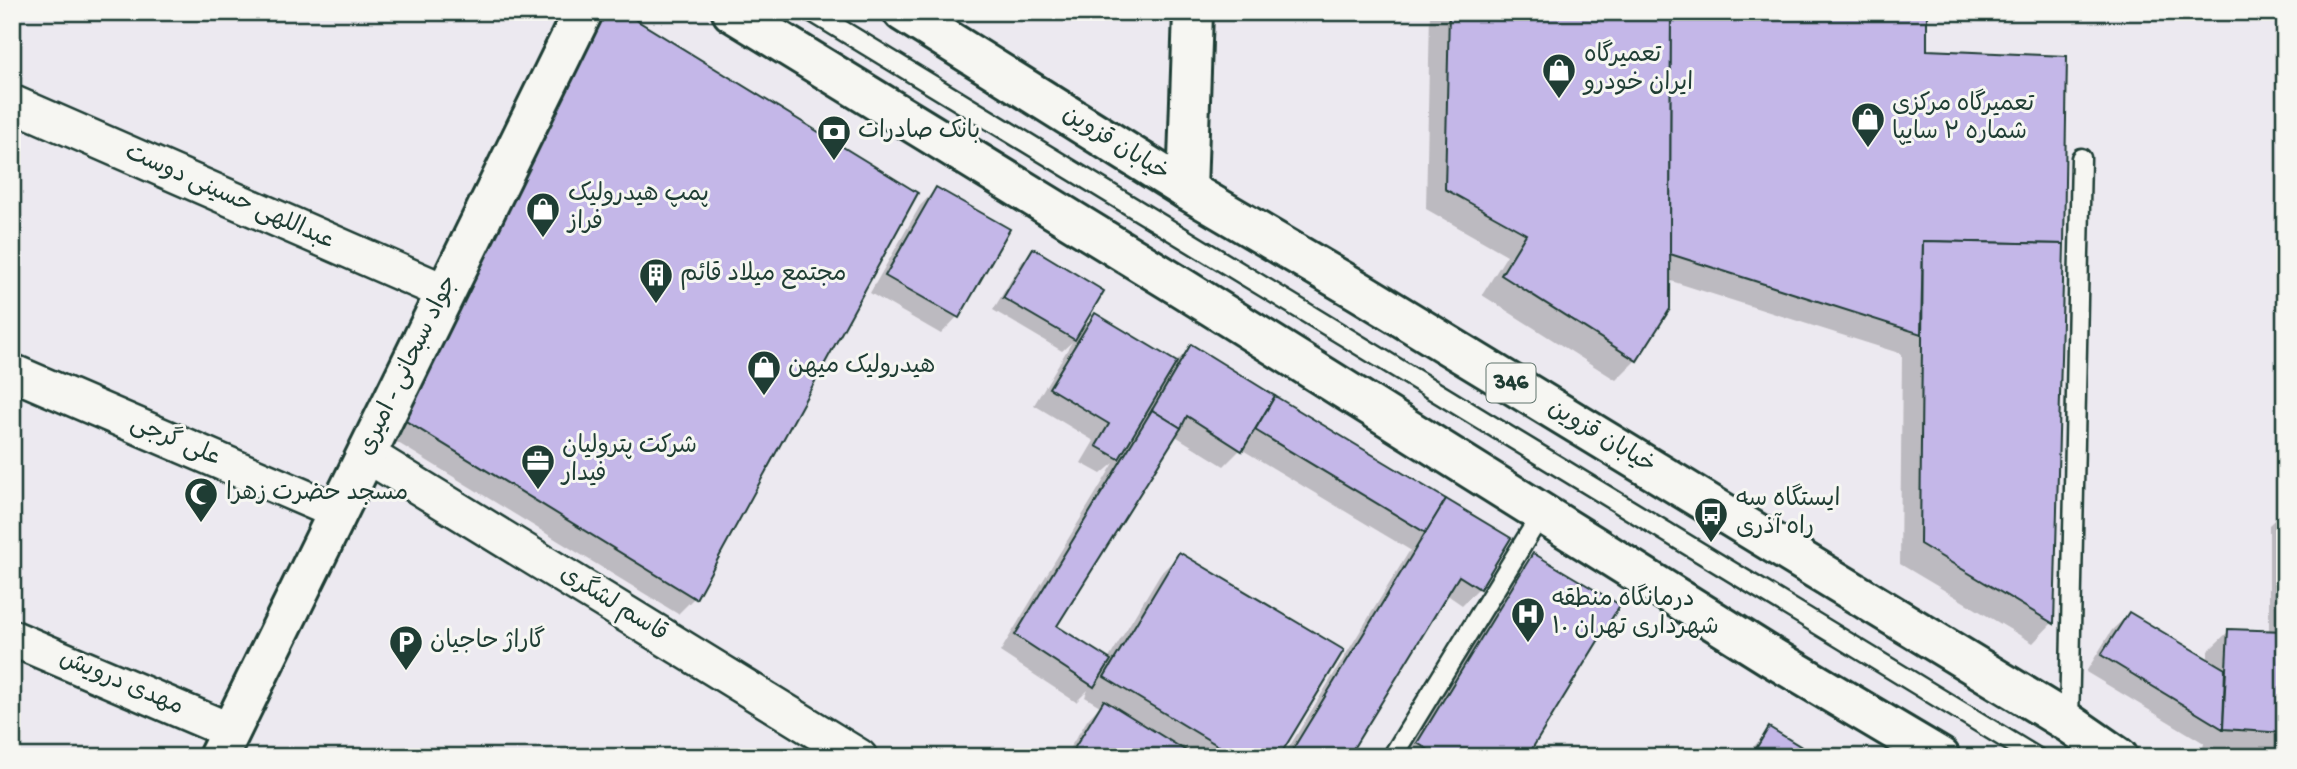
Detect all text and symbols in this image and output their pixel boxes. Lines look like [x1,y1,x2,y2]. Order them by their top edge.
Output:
place label: تعمیرگاه ایران خودرو [1582,39,1693,99]
shop icon: تعمیرگاه ایران خودرو [1540,51,1578,100]
place label: تعمیرگاه مرکزی شماره ۲ سایپا [1892,88,2035,148]
shop icon: تعمیرگاه مرکزی شماره ۲ سایپا [1849,100,1887,149]
street label: خیابان قزوین [1056,101,1174,189]
bank icon: بانک صادرات [815,113,853,162]
place label: بانک صادرات [858,118,980,147]
street label: عبداللهی حسینی دوست [120,139,338,257]
place label: پمپ هیدرولیک فراز [566,181,709,238]
shop icon: پمپ هیدرولیک فراز [524,190,562,239]
building icon: مجتمع میلاد قائم [637,256,675,305]
place label: مجتمع میلاد قائم [680,261,846,290]
street label: جواد سبحانی - امیری [353,271,465,461]
shop icon: هیدرولیک میهن [745,348,783,397]
place label: هیدرولیک میهن [788,353,936,382]
road number: 346 [1486,364,1536,402]
street label: خیابان قزوین [1542,395,1660,481]
street label: علی گرجی [126,407,225,474]
place label: شرکت پترولیان فیدار [560,433,697,490]
office icon: شرکت پترولیان فیدار [519,442,557,491]
mosque icon: مسجد حضرت زهرا [182,475,220,524]
place label: مسجد حضرت زهرا [226,480,408,509]
place label: ایستگاه سه راه آذری [1736,483,1840,543]
bus stop icon: ایستگاه سه راه آذری [1692,495,1730,544]
street label: قاسم لشگری [554,558,674,650]
place label: درمانگاه منطقه ۱۰ شهرداری تهران [1552,583,1719,643]
hospital icon: درمانگاه منطقه ۱۰ شهرداری تهران [1509,595,1547,644]
parking icon: گاراژ حاجیان [387,623,425,672]
place label: گاراژ حاجیان [430,625,545,657]
street label: مهدی درویش [55,645,187,723]

